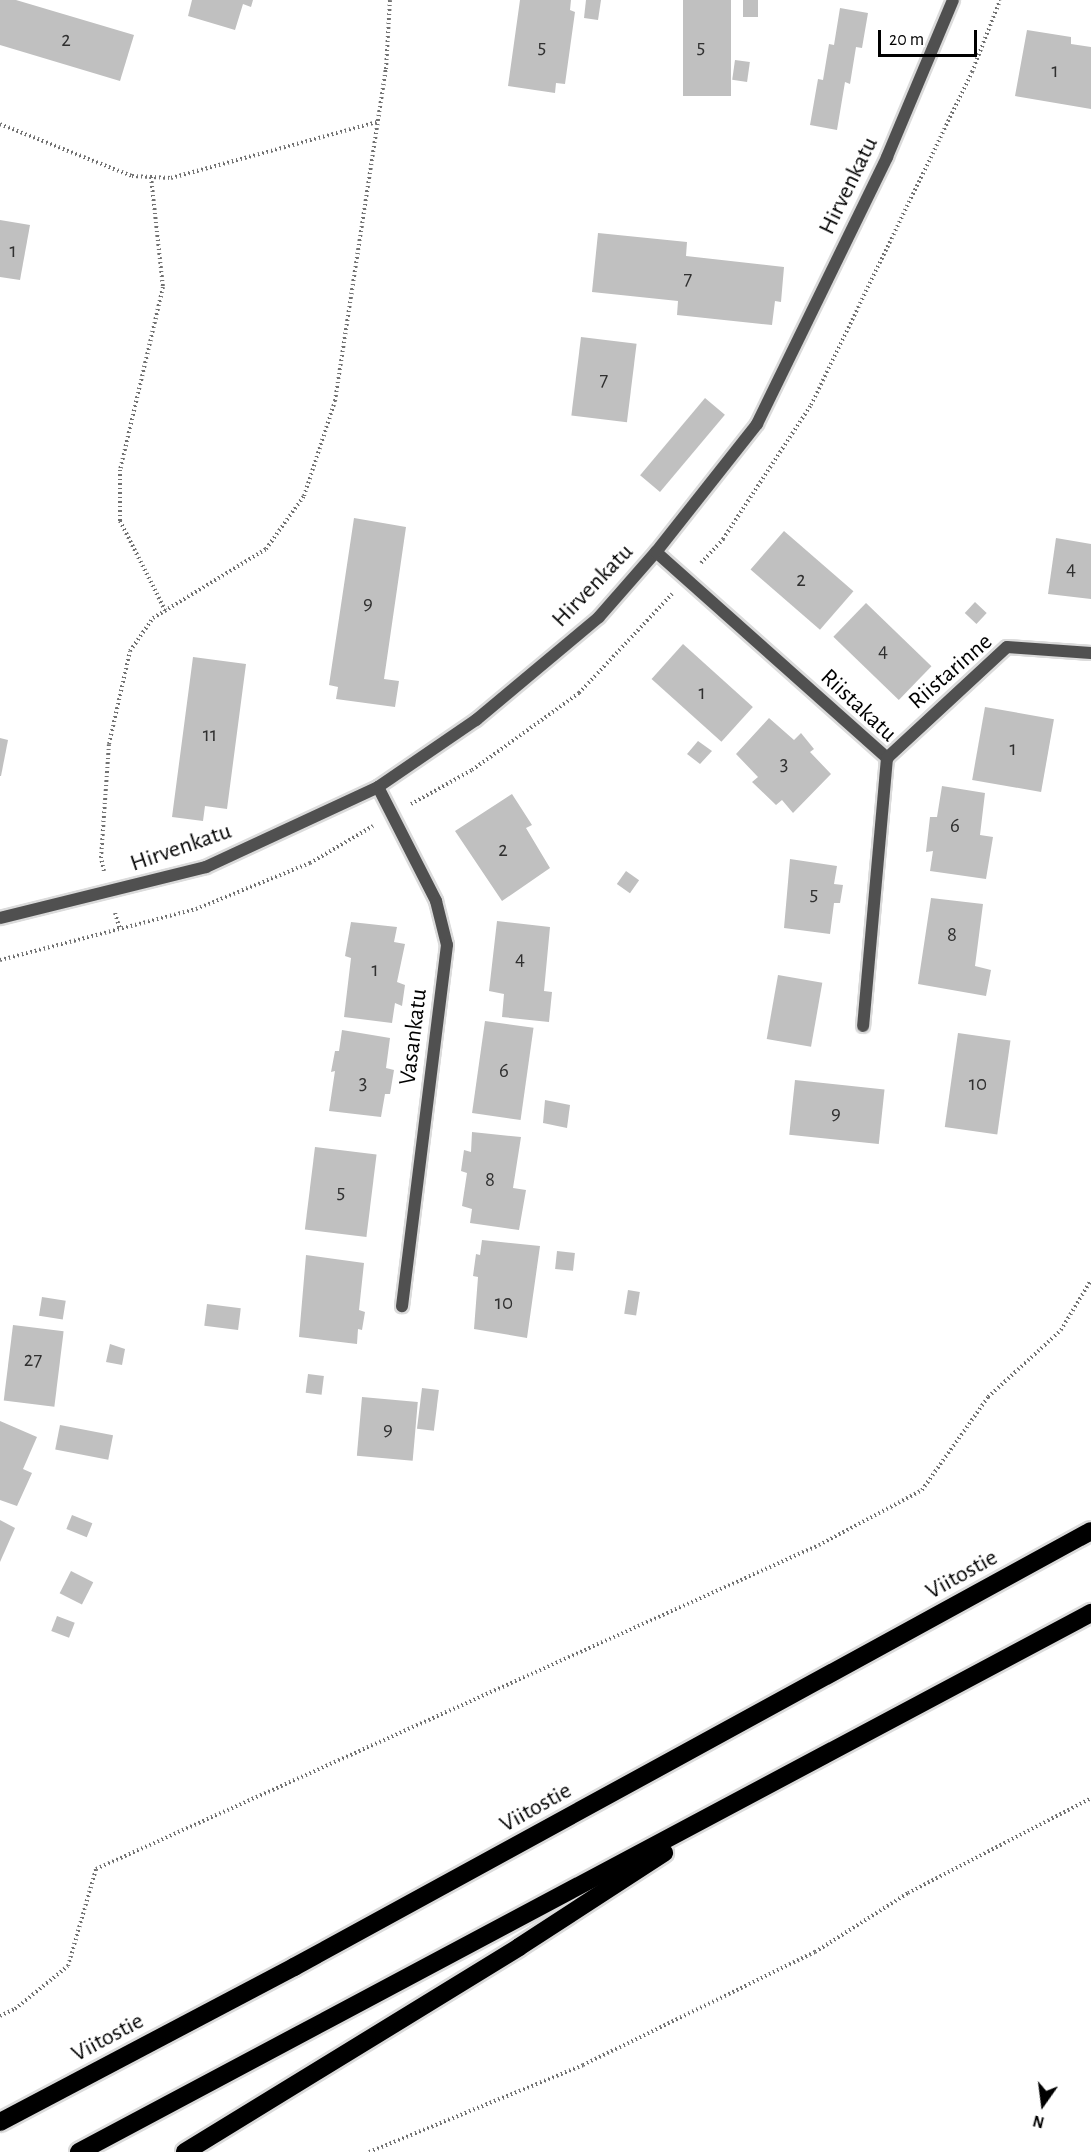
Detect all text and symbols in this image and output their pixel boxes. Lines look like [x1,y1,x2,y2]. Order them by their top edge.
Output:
scale bar [881,18,980,56]
house number: 2 [61,27,71,53]
text: 20 m [889,31,924,49]
house number: 5 [538,34,546,60]
house number: 5 [697,34,705,60]
house number: 1 [1051,58,1059,84]
street label: Hirvenkatu [813,133,885,239]
house number: 1 [9,238,17,264]
house number: 7 [684,266,692,292]
house number: 7 [600,367,608,393]
street label: Hirvenkatu [546,538,640,634]
house number: 4 [1066,556,1076,582]
house number: 2 [796,567,806,593]
house number: 9 [363,590,373,616]
street label: Riistarinne [903,628,999,716]
house number: 4 [878,638,888,664]
street label: Riistakatu [814,663,902,749]
house number: 1 [698,680,706,706]
house number: 11 [203,722,217,748]
house number: 1 [1009,736,1017,762]
house number: 3 [780,751,788,777]
house number: 6 [950,813,960,839]
street label: Hirvenkatu [127,817,235,879]
house number: 2 [498,837,508,863]
house number: 5 [810,881,818,907]
house number: 8 [947,922,957,948]
house number: 4 [515,946,525,972]
house number: 1 [371,957,379,983]
street label: Vasankatu [394,987,434,1087]
house number: 6 [499,1058,509,1084]
house number: 3 [359,1070,367,1096]
house number: 10 [969,1071,987,1097]
house number: 9 [831,1100,841,1126]
house number: 8 [485,1167,495,1193]
house number: 5 [337,1179,345,1205]
house number: 10 [495,1290,513,1316]
house number: 27 [24,1347,42,1373]
house number: 9 [383,1416,393,1442]
street label: Viitostie [921,1544,1003,1606]
street label: Viitostie [495,1777,577,1839]
street label: Viitostie [67,2007,149,2069]
north arrow [1013,2074,1073,2134]
text: N [1031,2112,1046,2131]

